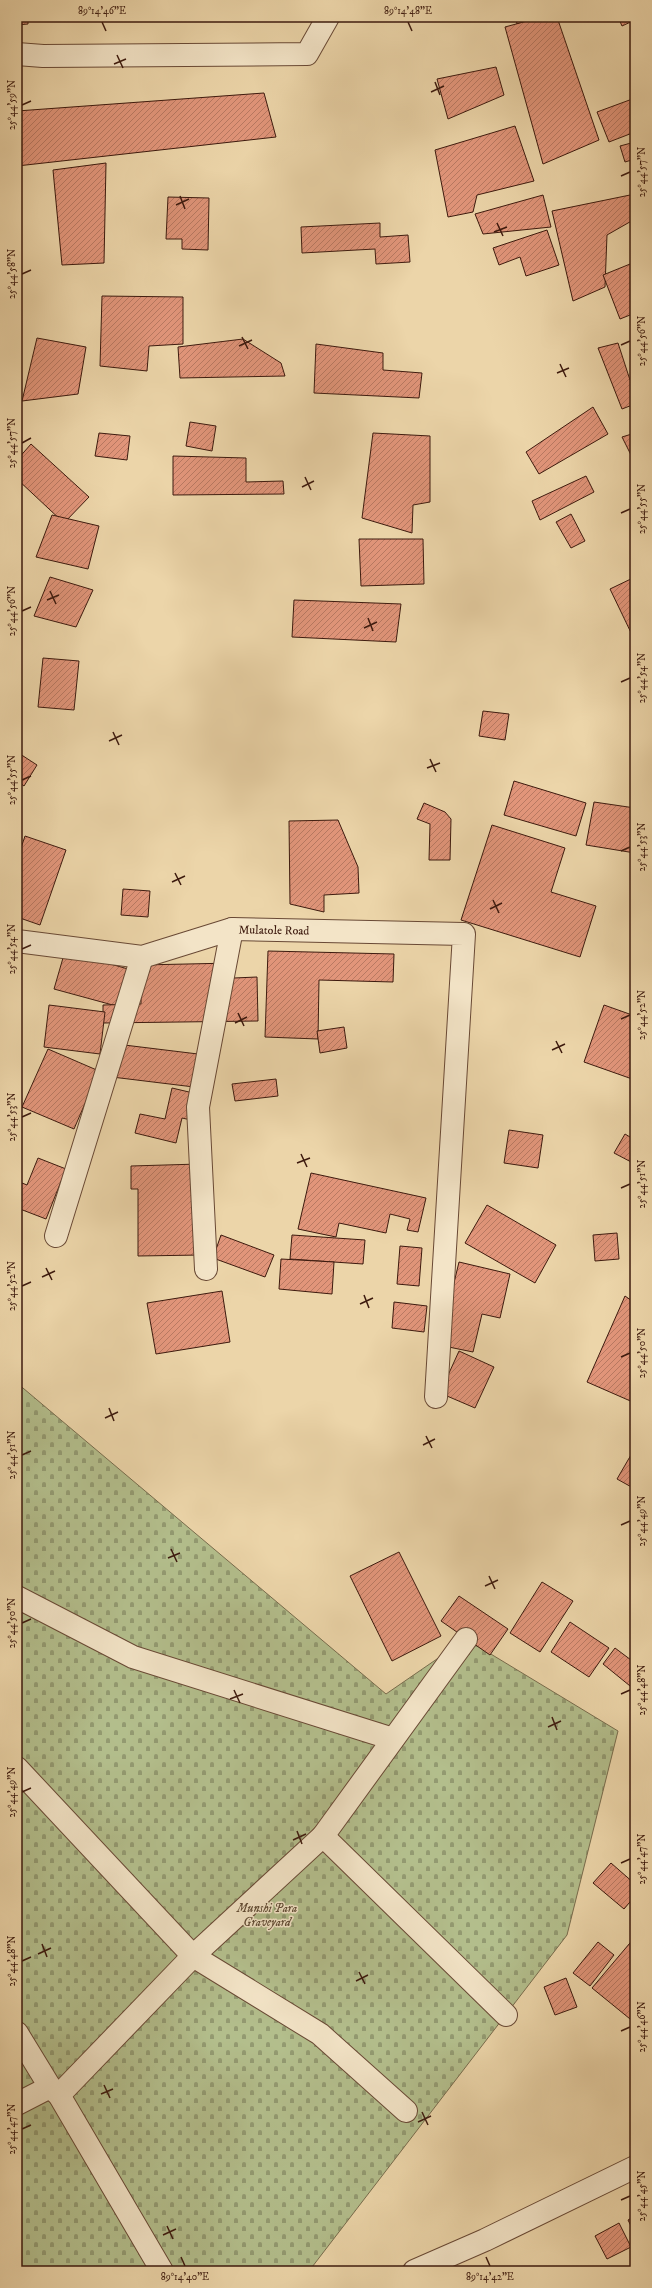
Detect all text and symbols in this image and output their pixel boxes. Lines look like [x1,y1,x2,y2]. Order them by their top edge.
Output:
text: 89°14'46"E [78,5,126,17]
text: 89°14'48"E [384,5,432,17]
text: 25°44'59"N [6,80,18,130]
text: 25°44'57"N [636,147,648,197]
text: 25°44'58"N [6,249,18,299]
text: 25°44'56"N [636,316,648,366]
text: 25°44'57"N [6,418,18,468]
text: 25°44'55"N [636,484,648,534]
text: 25°44'56"N [6,586,18,636]
text: 25°44'54"N [636,653,648,703]
text: 25°44'55"N [6,755,18,805]
text: 25°44'53"N [636,823,648,871]
street label: Mulatole Road [238,922,310,939]
text: 25°44'54"N [6,924,18,974]
text: 25°44'52"N [636,990,648,1040]
text: 25°44'53"N [6,1093,18,1141]
text: 25°44'51"N [636,1160,648,1208]
text: 25°44'52"N [6,1261,18,1311]
text: 25°44'50"N [636,1328,648,1378]
text: 25°44'51"N [6,1431,18,1479]
text: 25°44'49"N [636,1495,648,1547]
text: 25°44'50"N [6,1598,18,1648]
text: 25°44'48"N [636,1664,648,1716]
text: 25°44'49"N [6,1766,18,1818]
text: 25°44'47"N [636,1834,648,1884]
park label: Munshi Para Graveyard [236,1901,297,1930]
text: 25°44'48"N [6,1935,18,1987]
text: 25°44'46"N [636,2001,648,2053]
text: 25°44'47"N [6,2104,18,2154]
text: 25°44'45"N [636,2171,648,2221]
text: 89°14'40"E [161,2271,209,2283]
text: 89°14'42"E [466,2271,514,2283]

